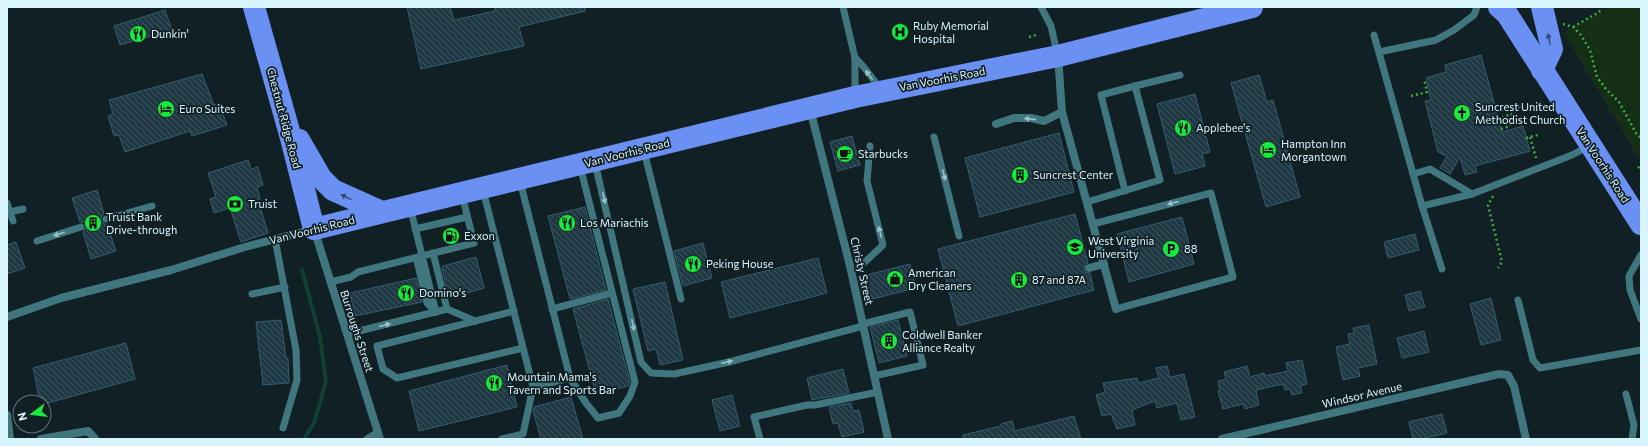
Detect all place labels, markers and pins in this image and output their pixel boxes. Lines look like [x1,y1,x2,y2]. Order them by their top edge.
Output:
place label: Ruby Memorial Hospital [913,19,989,45]
hospital icon: Ruby Memorial Hospital [890,22,910,42]
restaurant icon: Dunkin' [128,24,148,44]
place label: Dunkin' [151,27,189,40]
hotel icon: Euro Suites [156,99,176,119]
place label: Suncrest United Methodist Church [1475,100,1565,126]
place label: Euro Suites [179,102,235,115]
church icon: Suncrest United Methodist Church [1452,103,1472,123]
restaurant icon: Applebee's [1173,118,1193,138]
place label: Applebee's [1196,121,1251,134]
place label: Hampton Inn Morgantown [1281,137,1346,163]
hotel icon: Hampton Inn Morgantown [1258,140,1278,160]
cafe icon: Starbucks [835,144,855,164]
place label: Starbucks [858,147,908,160]
building icon: Suncrest Center [1010,165,1030,185]
place label: Suncrest Center [1033,168,1114,181]
bank icon: Truist [225,194,245,214]
place label: Truist [248,197,277,210]
place label: Truist Bank Drive-through [106,210,177,236]
building icon: Truist Bank Drive-through [83,213,103,233]
restaurant icon: Los Mariachis [557,213,577,233]
place label: Los Mariachis [580,216,649,229]
fuel station icon: Exxon [441,226,461,246]
place label: Exxon [464,229,495,242]
place label: West Virginia University [1088,234,1154,260]
school or university icon: West Virginia University [1065,237,1085,257]
parking icon: 88 [1161,239,1181,259]
place label: 88 [1184,242,1198,255]
restaurant icon: Peking House [683,254,703,274]
place label: Peking House [706,257,774,270]
place label: American Dry Cleaners [908,266,972,292]
shop icon: American Dry Cleaners [885,269,905,289]
building icon: 87 and 87A [1009,270,1029,290]
place label: 87 and 87A [1032,273,1087,286]
restaurant icon: Domino's [396,283,416,303]
place label: Domino's [419,286,466,299]
place label: Coldwell Banker Alliance Realty [902,328,983,354]
building icon: Coldwell Banker Alliance Realty [879,331,899,351]
place label: Mountain Mama's Tavern and Sports Bar [507,370,617,396]
restaurant icon: Mountain Mama's Tavern and Sports Bar [484,373,504,393]

